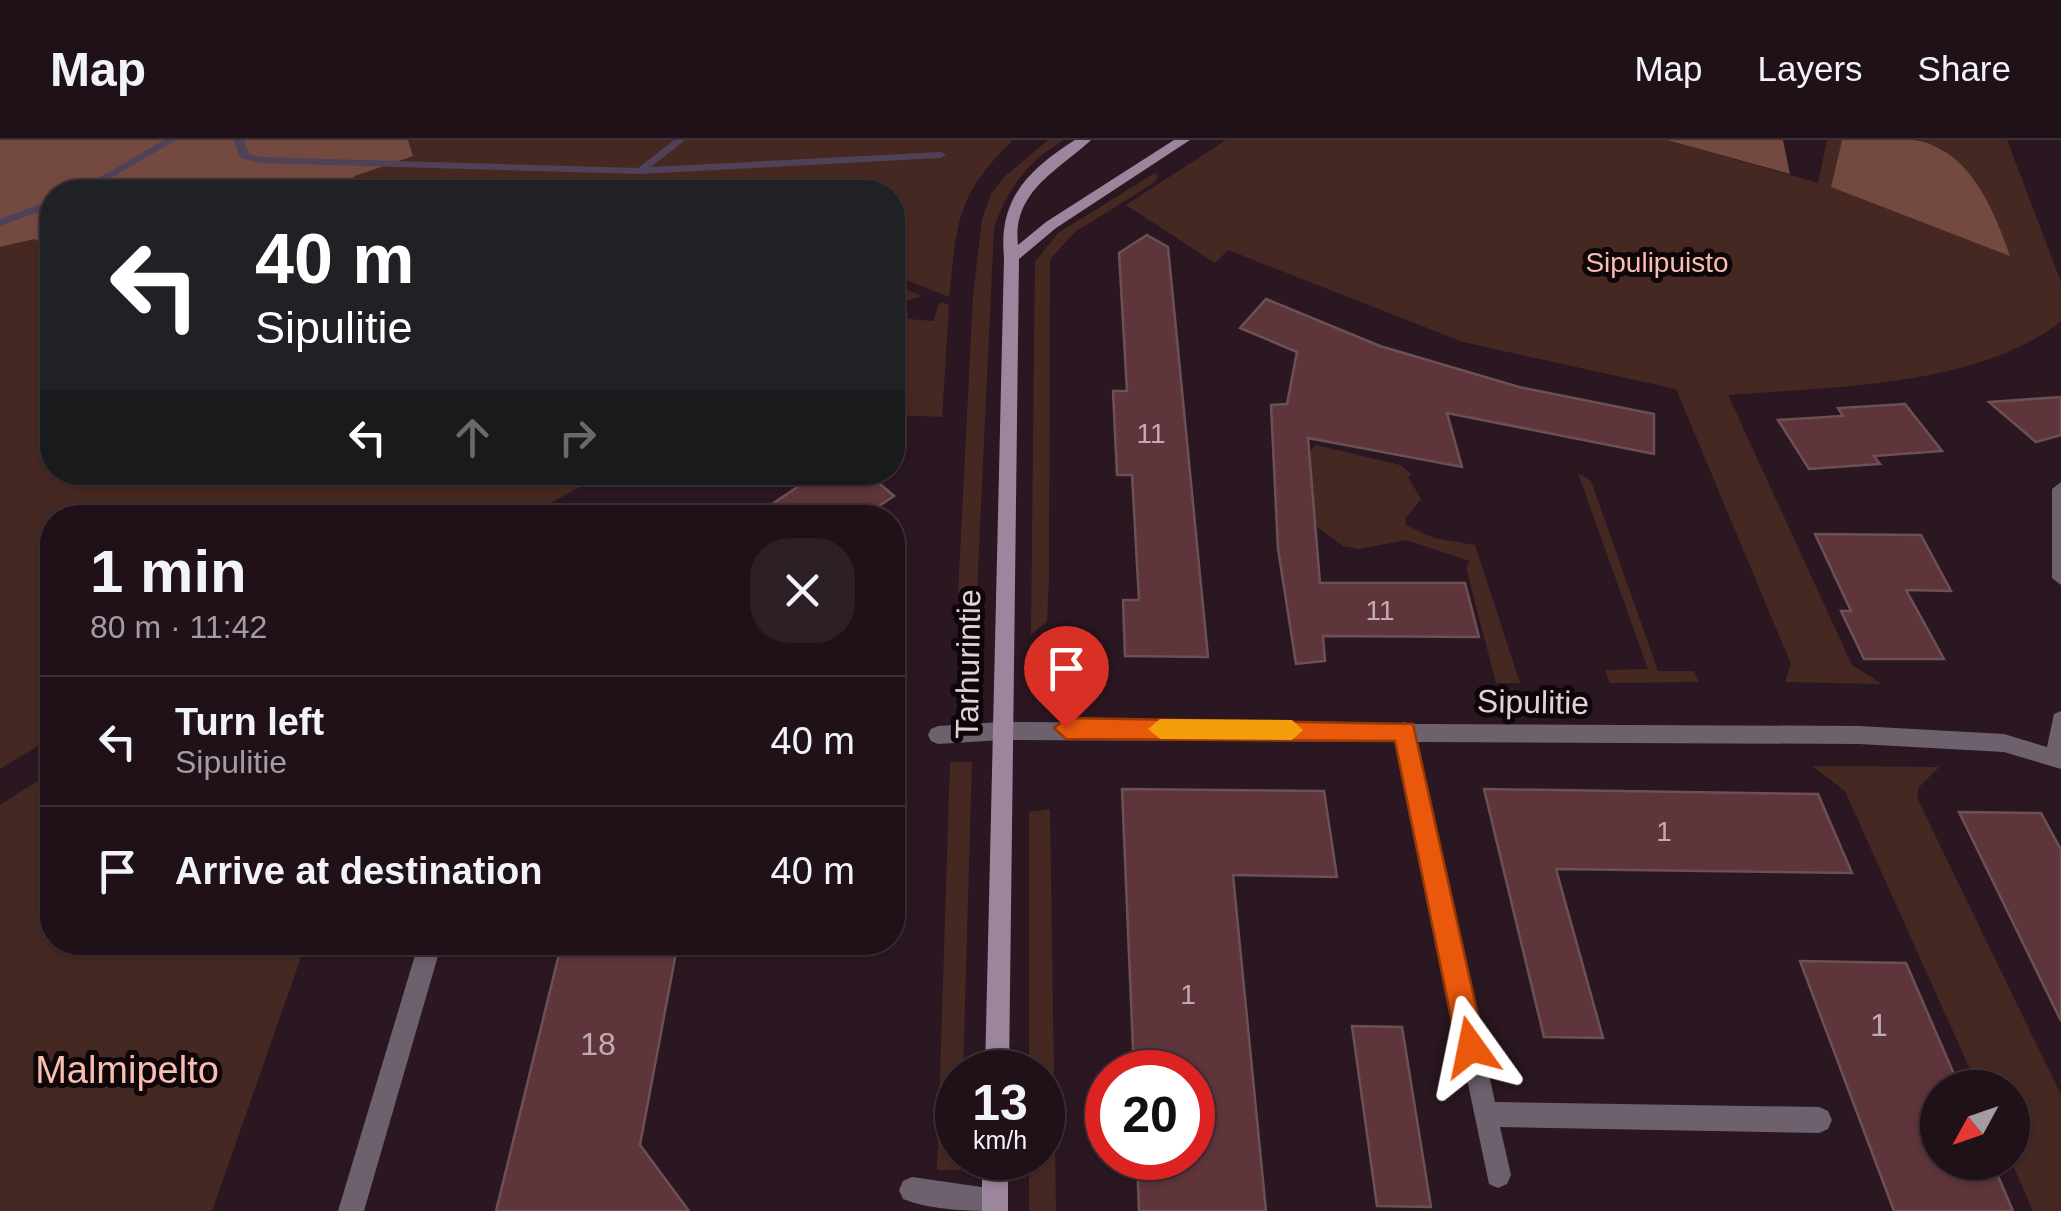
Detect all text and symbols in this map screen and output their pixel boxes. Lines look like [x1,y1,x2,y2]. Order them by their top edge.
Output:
text: Map [50,43,146,96]
text: Map [1634,49,1703,88]
text: Layers [1758,49,1863,88]
text: Share [1918,49,2011,88]
icon: left [90,220,220,350]
text: 40 m [255,220,415,298]
park label: Sipulipuisto [1585,247,1729,278]
text: Sipulitie [255,302,413,353]
icon: left [340,410,395,465]
icon: ahead [445,410,500,465]
icon: right [550,410,605,465]
house number: 11 [1136,418,1166,449]
text: 1 min [90,538,247,605]
button: close [750,538,855,643]
street label: Tarhurintie [949,589,987,739]
house number: 11 [1365,595,1395,626]
text: 80 m · 11:42 [90,609,267,645]
pin [1024,626,1109,729]
icon: arrive [1039,641,1094,696]
street label: Sipulitie [1477,683,1589,721]
text: Turn left [175,701,324,743]
icon: left [90,714,145,769]
text: 40 m [771,720,855,762]
text: Sipulitie [175,744,287,780]
house number: 1 [1656,816,1672,847]
icon: arrive [90,844,145,899]
text: Arrive at destination [175,850,542,892]
text: 40 m [771,850,855,892]
house number: 1 [1180,979,1196,1010]
position arrow [1419,995,1523,1099]
house number: 1 [1870,1007,1888,1043]
house number: 18 [580,1026,616,1062]
park label: Malmipelto [35,1049,219,1091]
speed limit sign: 20 [1085,1050,1215,1180]
north arrow [1920,1070,2030,1180]
map controls [1920,1070,2030,1180]
text: 13 [972,1075,1028,1131]
text: km/h [973,1126,1027,1154]

